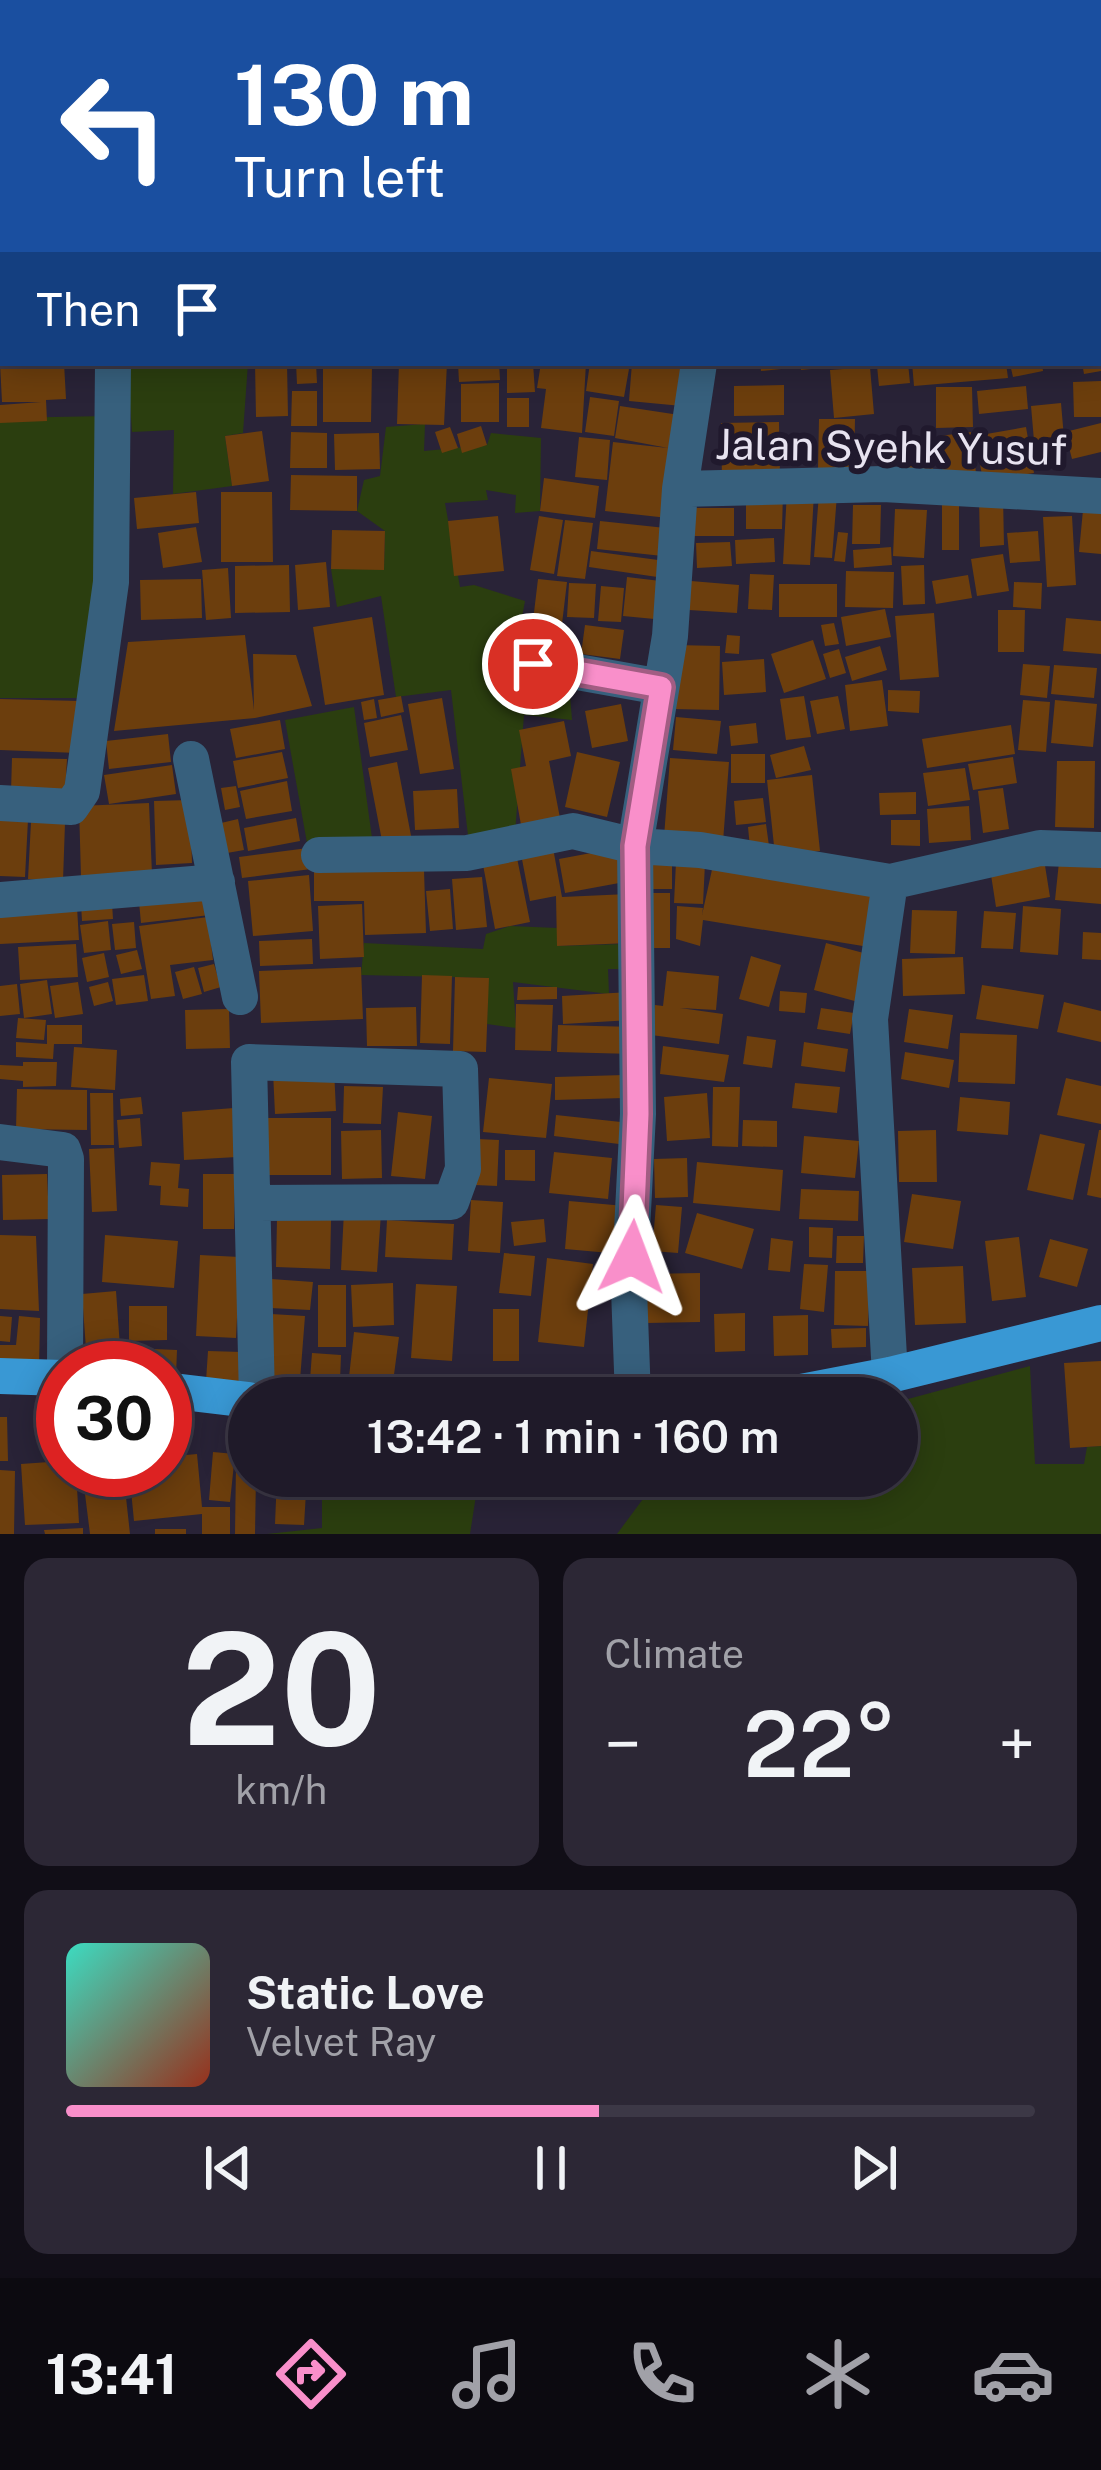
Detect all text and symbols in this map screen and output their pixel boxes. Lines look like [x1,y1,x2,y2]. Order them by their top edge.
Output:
text: 130 m [234,45,474,144]
icon: left [36,48,192,204]
text: Turn left [234,146,445,209]
icon: arrive [164,276,230,342]
text: Then [36,283,140,336]
street label: Jalan Syehk Yusuf [715,419,1067,474]
pin [482,613,584,715]
icon: arrive [500,631,566,697]
position arrow [569,1194,695,1320]
speed limit sign: 30 [36,1341,192,1497]
text: 13:42 · 1 min · 160 m [367,1410,779,1463]
text: 20 [181,1597,381,1780]
text: Climate [605,1631,744,1677]
text: 22° [743,1691,896,1797]
text: − [605,1705,641,1783]
text: + [998,1705,1035,1783]
text: km/h [235,1767,327,1813]
text: Static Love [246,1966,485,2019]
text: Velvet Ray [246,2019,436,2065]
icon: previous [195,2135,261,2201]
icon: pause [518,2135,584,2201]
icon: next [841,2135,907,2201]
icon: directions [269,2332,353,2416]
icon: music [445,2332,529,2416]
icon: phone [620,2332,704,2416]
icon: climate [796,2332,880,2416]
icon: car [971,2332,1055,2416]
text: 13:41 [46,2343,178,2406]

